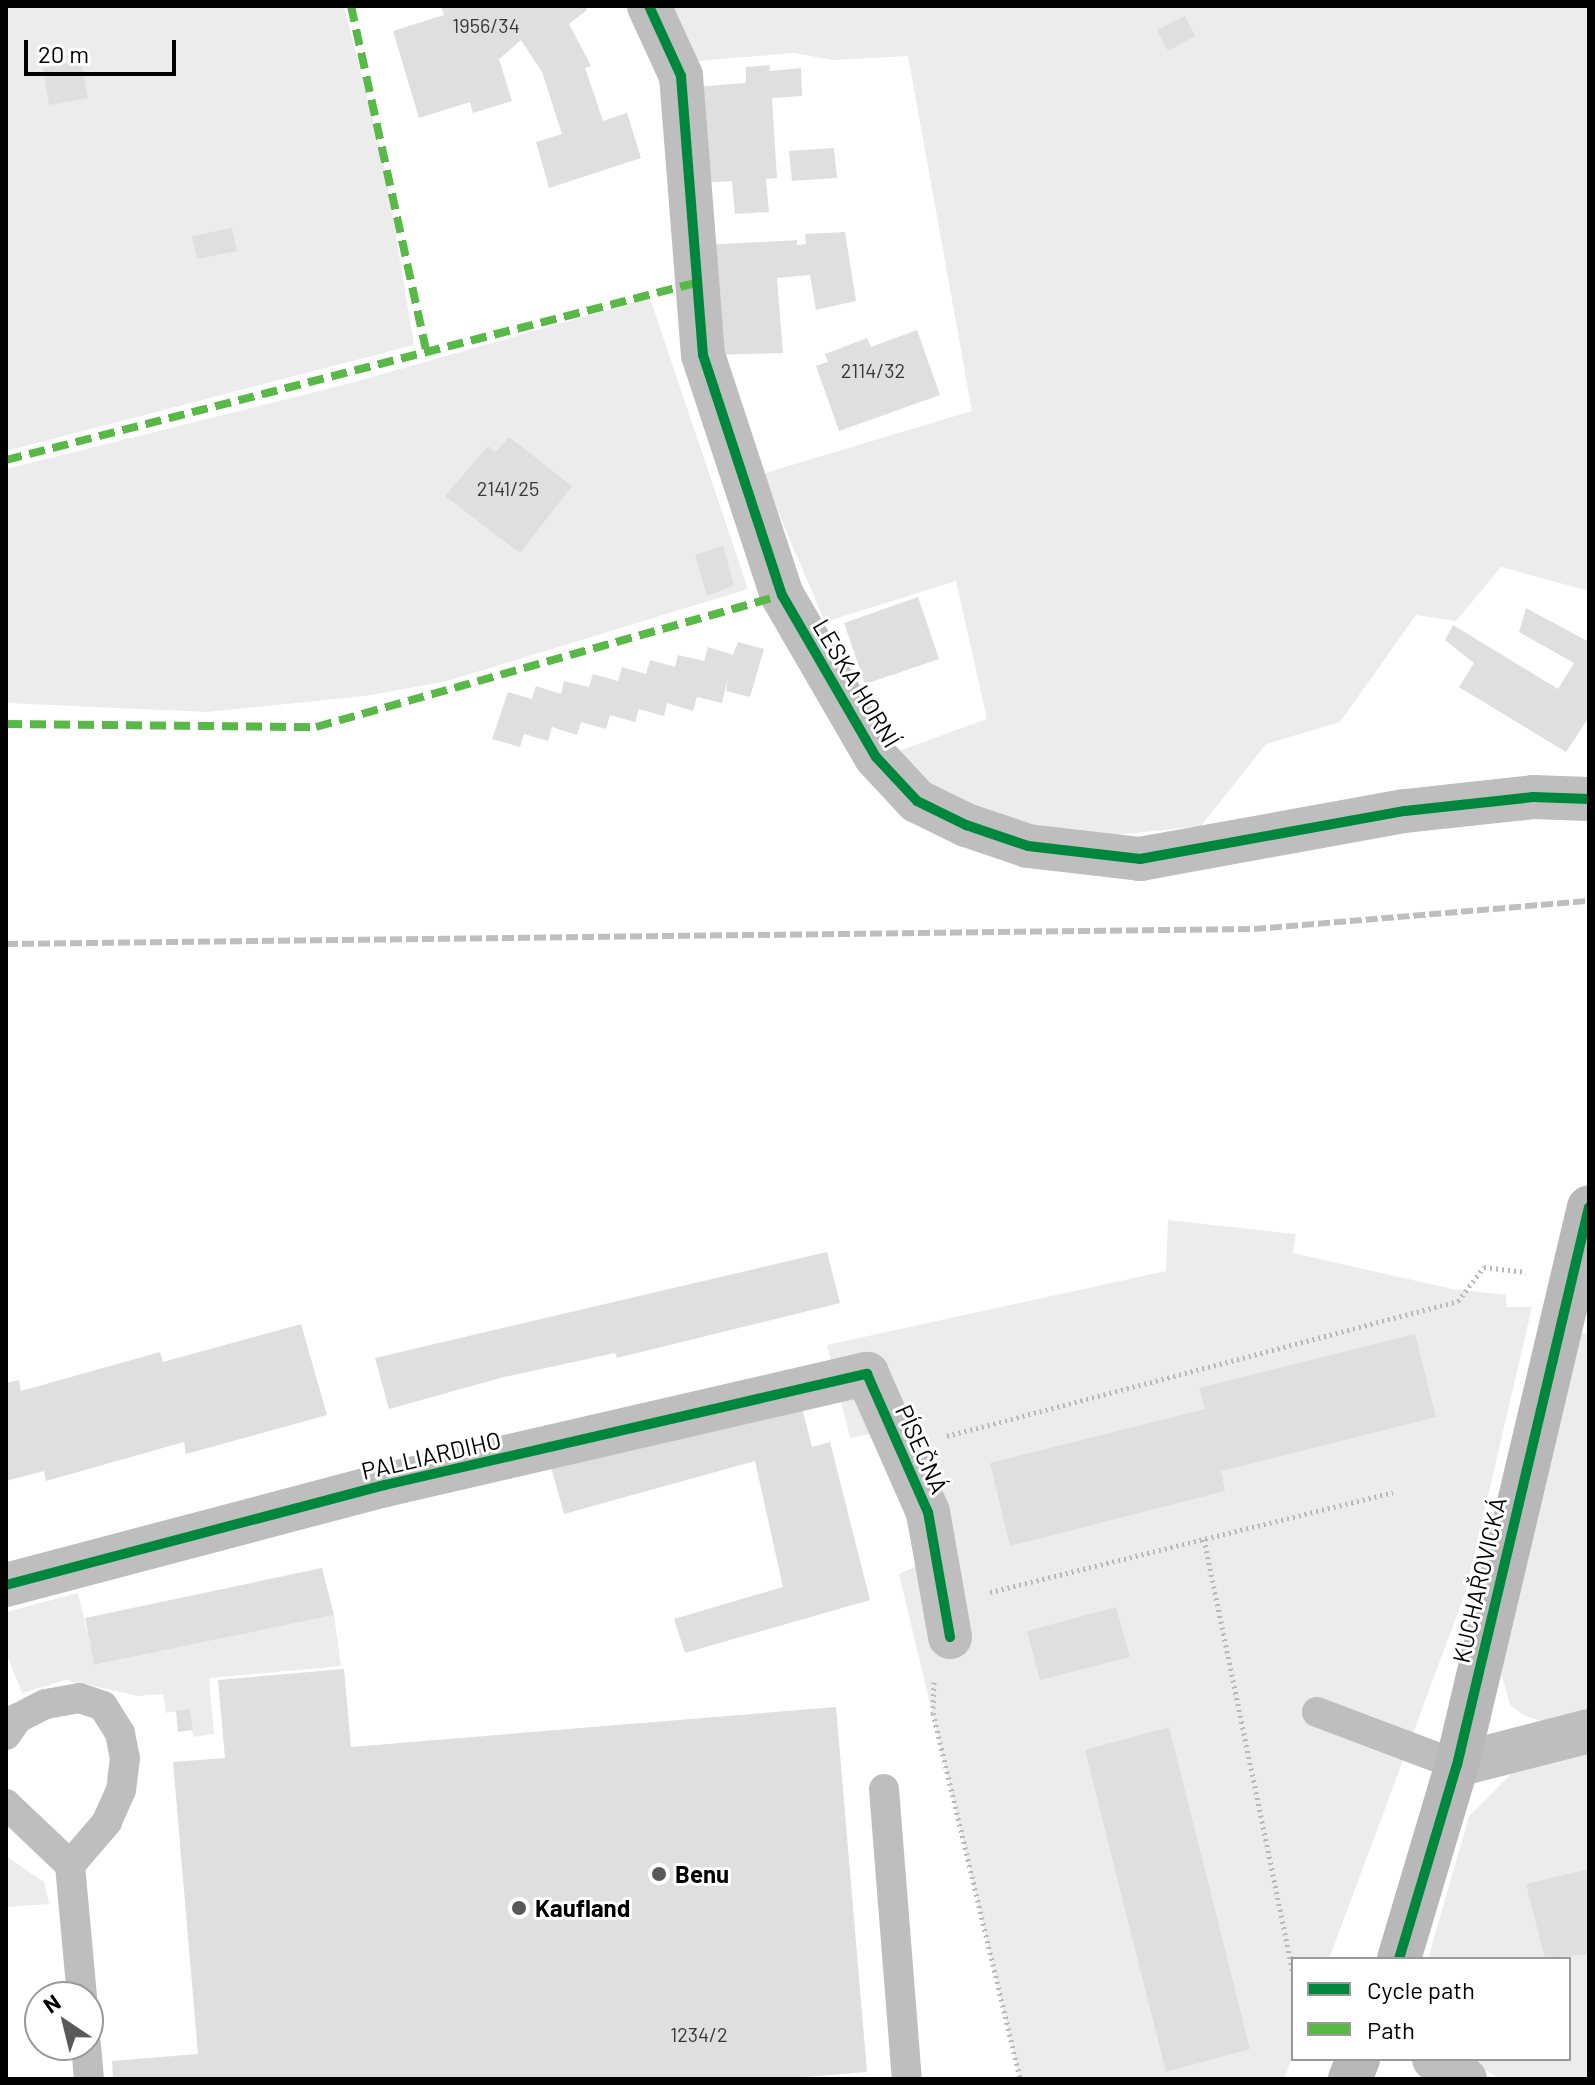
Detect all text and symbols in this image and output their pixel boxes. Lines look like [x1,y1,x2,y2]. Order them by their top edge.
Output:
house number: 1956/34 [452,13,520,37]
scale bar [28,24,180,74]
text: 20 m [38,39,89,68]
house number: 2114/32 [841,358,905,382]
house number: 2141/25 [477,476,539,500]
street label: LESKA HORNÍ [807,614,907,752]
street label: PÍSEČNÁ [890,1400,954,1498]
street label: PALLIARDIHO [358,1425,504,1485]
street label: KUCHAŘOVICKÁ [1446,1494,1512,1666]
place label: Benu [675,1860,729,1888]
marker: Benu [650,1865,668,1883]
place label: Kaufland [535,1894,630,1922]
marker: Kaufland [510,1899,528,1917]
legend [1291,1957,1571,2061]
text: Cycle path [1367,1975,1475,2004]
north arrow [24,1981,104,2061]
text: N [38,1988,65,2018]
text: Path [1367,2015,1415,2044]
house number: 1234/2 [670,2022,728,2046]

